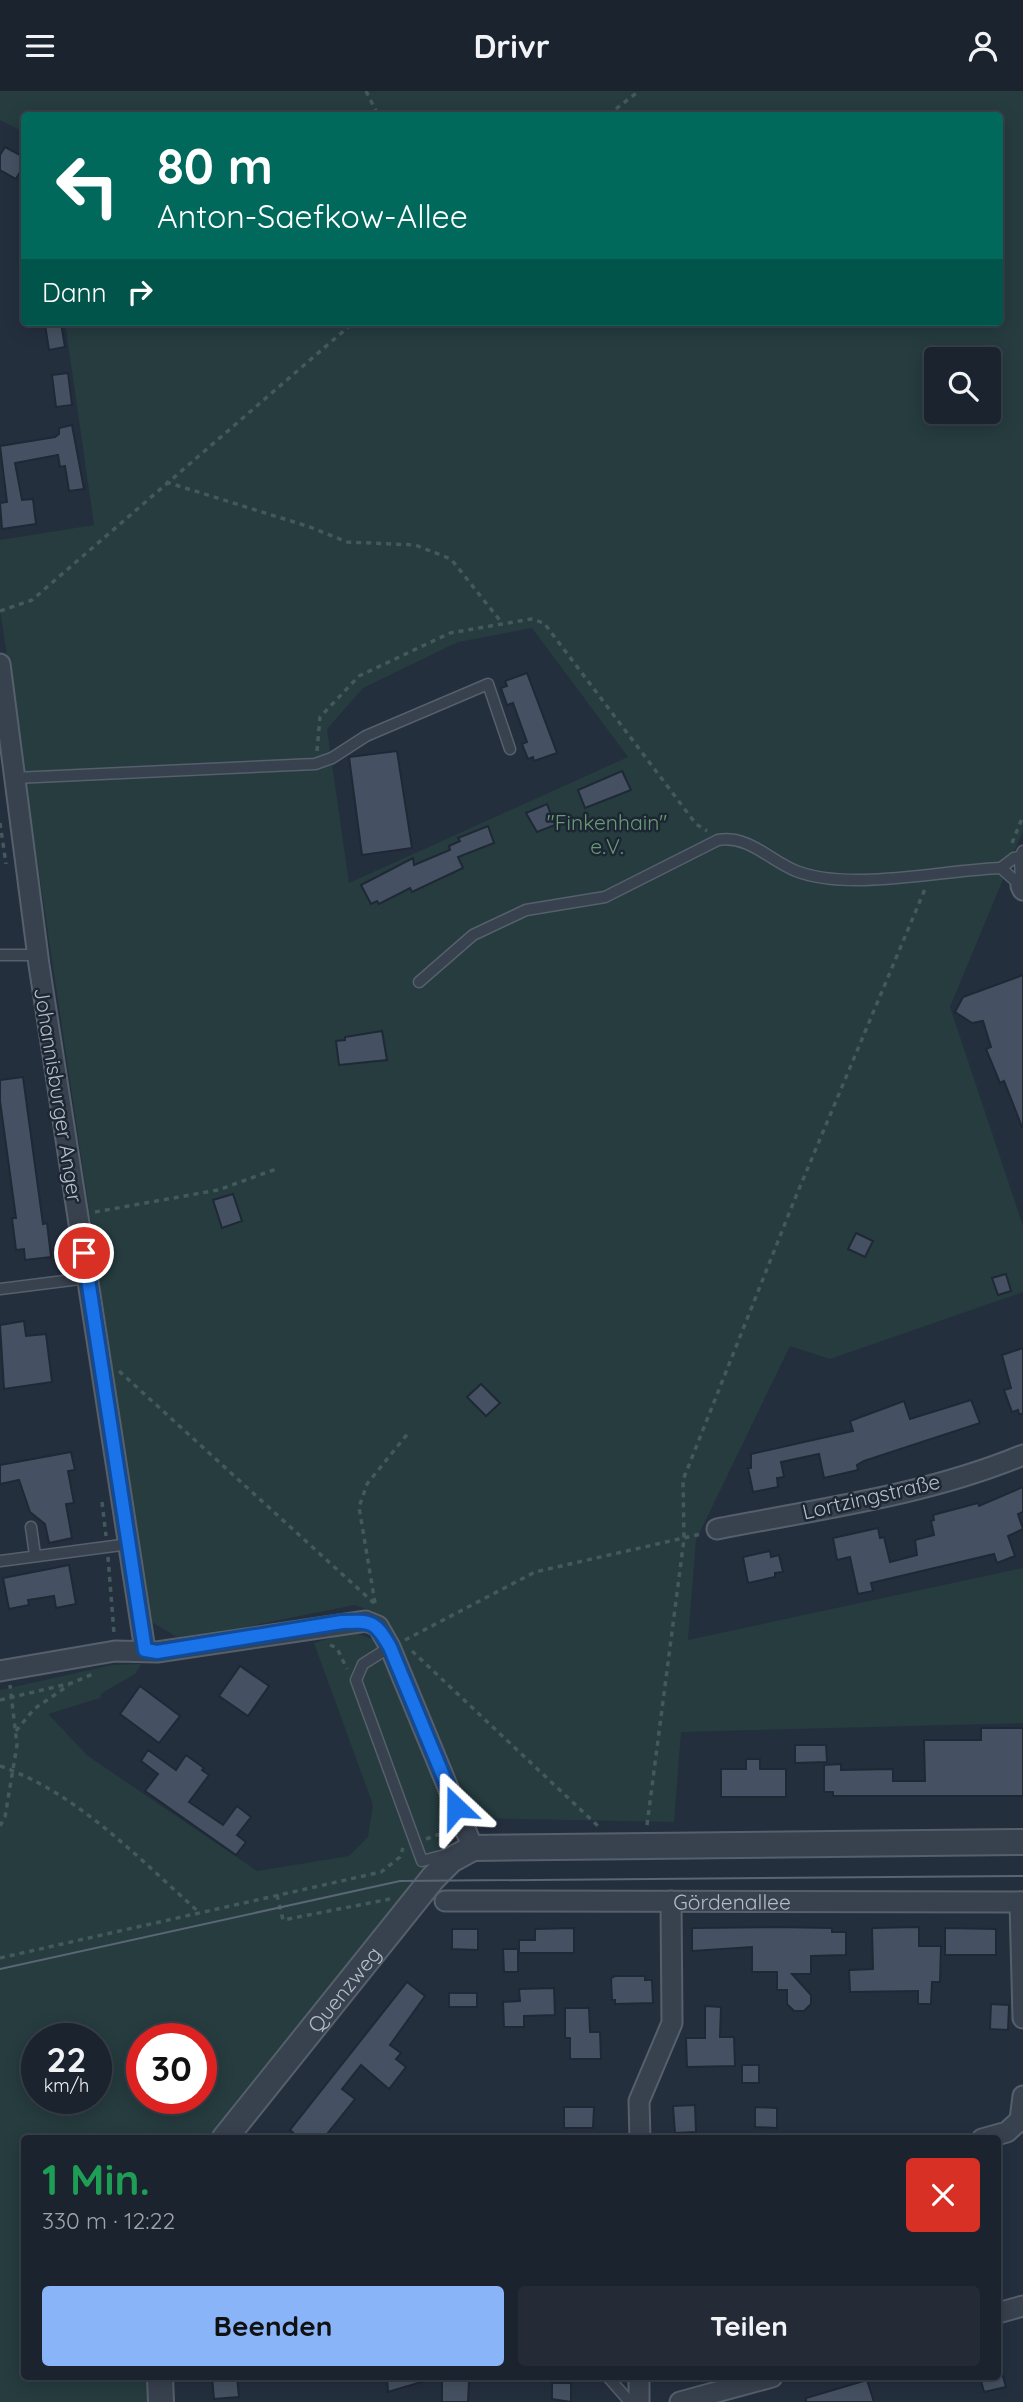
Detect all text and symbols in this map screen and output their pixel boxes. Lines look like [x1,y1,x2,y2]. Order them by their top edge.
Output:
text: Drivr [473,26,550,66]
icon: menu [21,27,59,65]
icon: person [964,27,1002,65]
text: 80 m [157,135,273,196]
icon: left [42,140,133,231]
text: Anton-Saefkow-Allee [157,196,468,236]
icon: right [121,273,159,311]
text: Dann [42,276,107,309]
map controls [924,347,1001,424]
button: search [924,347,1001,424]
park label: "Finkenhain" e.V. [547,809,667,859]
street label: Johannisburger Anger [29,986,89,1204]
pin [54,1223,114,1283]
icon: arrive [65,1234,103,1272]
street label: Lortzingstraße [799,1468,943,1524]
position arrow [419,1770,493,1844]
street label: Gördenallee [673,1888,791,1915]
street label: Quenzweg [302,1941,386,2037]
speed limit sign: 30 [126,2023,217,2114]
text: 22 [47,2037,86,2081]
text: km/h [44,2074,89,2097]
text: 1 Min. [42,2153,150,2206]
button: close [906,2158,980,2232]
text: 330 m · 12:22 [42,2206,175,2235]
button: Beenden [42,2286,504,2366]
button: Teilen [518,2286,980,2366]

